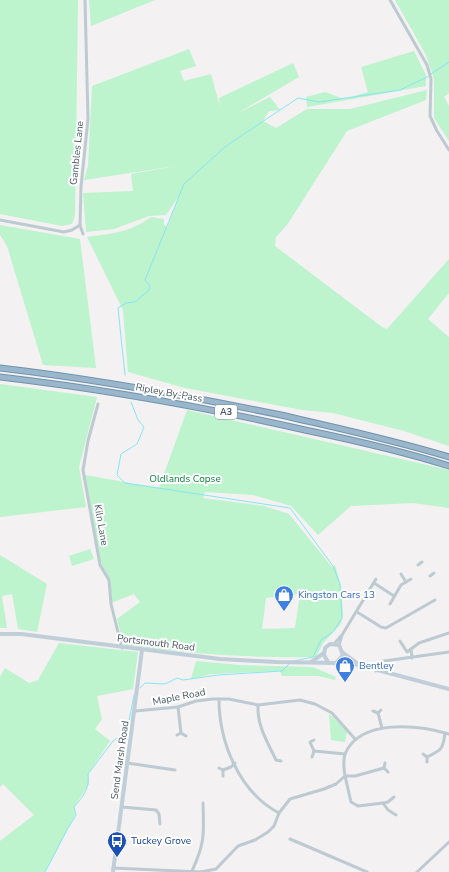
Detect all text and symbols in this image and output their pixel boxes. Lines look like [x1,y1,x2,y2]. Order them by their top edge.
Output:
street label: Gambles Lane [67,120,87,186]
street label: Ripley By-Pass [134,380,204,406]
road number: A3 [215,405,237,419]
park label: Oldlands Copse [149,472,221,486]
street label: Kiln Lane [91,503,111,547]
shop icon: Kingston Cars 13 [273,584,295,612]
place label: Kingston Cars 13 [298,588,375,602]
street label: Portsmouth Road [116,631,196,655]
shop icon: Bentley [334,655,356,683]
place label: Bentley [359,659,394,673]
street label: Maple Road [151,685,207,709]
street label: Send Marsh Road [108,720,132,800]
bus stop icon: Tuckey Grove [106,830,128,858]
place label: Tuckey Grove [131,834,191,848]

